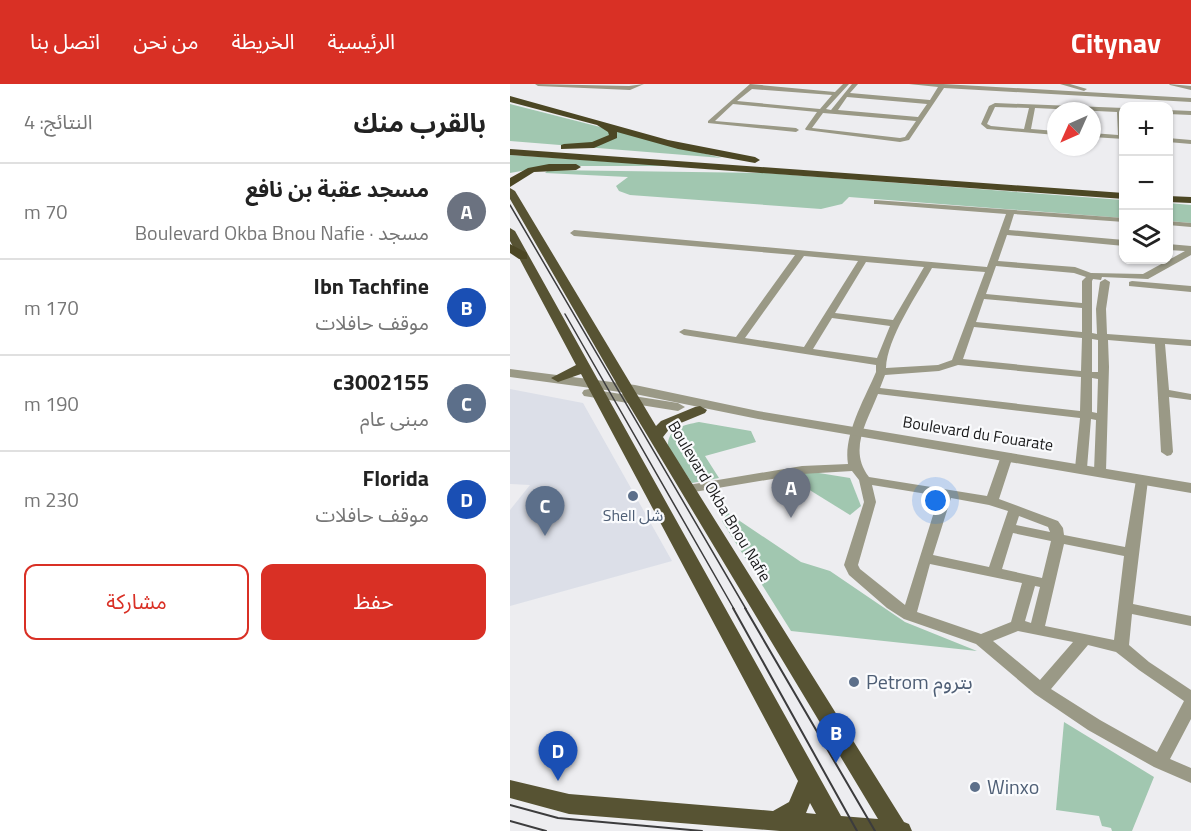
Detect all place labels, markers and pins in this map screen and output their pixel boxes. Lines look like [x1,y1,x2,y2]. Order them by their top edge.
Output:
pin: A [772,468,810,518]
pin: C [525,486,564,536]
marker: Shell شل [626,489,640,503]
place label: Shell شل [603,503,663,527]
place label: Petrom بتروم [866,666,973,697]
marker: Petrom بتروم [847,675,861,689]
pin: B [816,714,856,763]
pin: D [538,732,578,781]
place label: Winxo [987,771,1039,802]
marker: Winxo [968,780,982,794]

